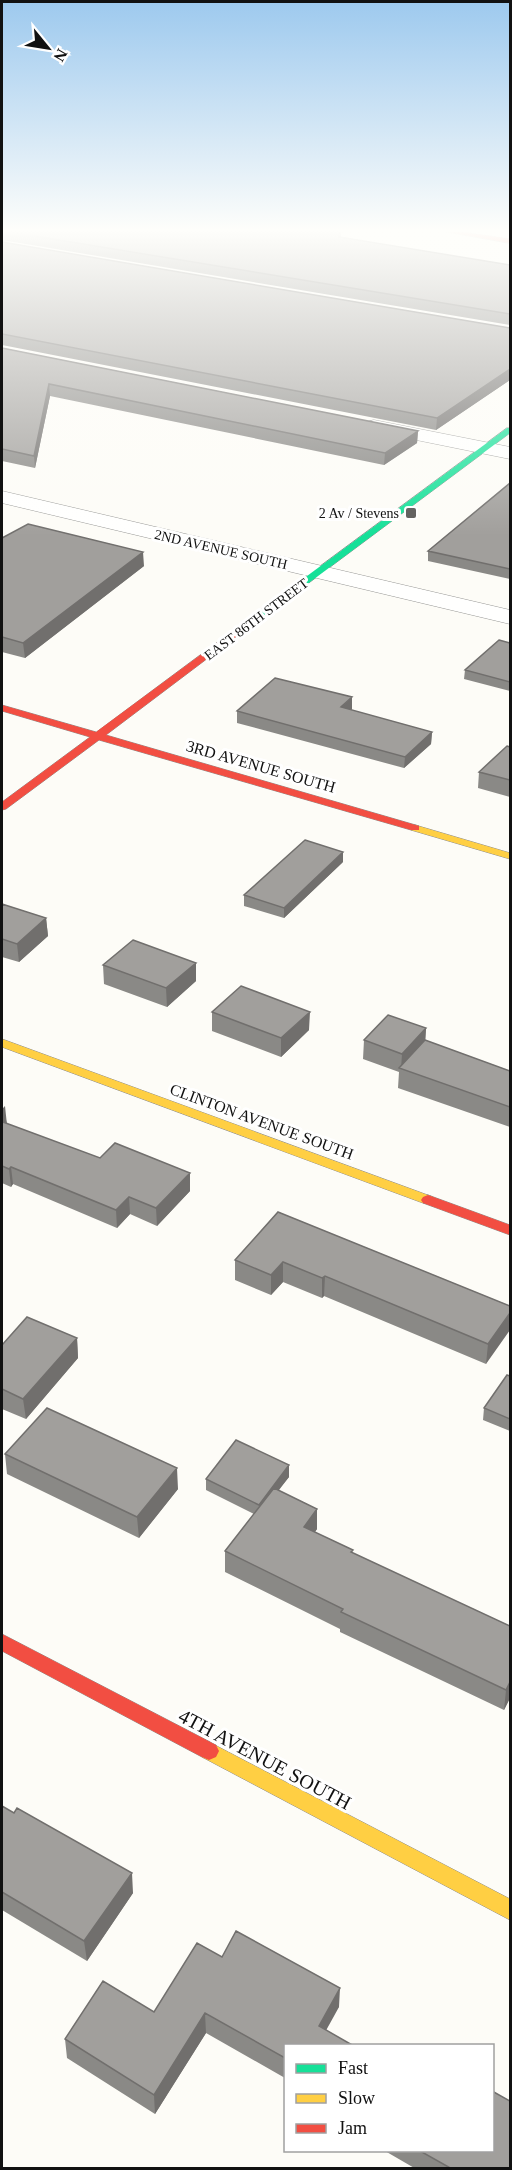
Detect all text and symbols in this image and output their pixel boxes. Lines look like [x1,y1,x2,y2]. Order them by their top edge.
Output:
north arrow [18,18,78,78]
text: N [50,46,71,65]
place label: 2 Av / Stevens [319,506,399,521]
marker: 2 Av / Stevens [404,506,418,520]
street label: 2ND AVENUE SOUTH [153,527,289,572]
street label: EAST 86TH STREET [202,575,311,663]
street label: 3RD AVENUE SOUTH [184,737,338,796]
street label: CLINTON AVENUE SOUTH [168,1080,356,1163]
street label: 4TH AVENUE SOUTH [175,1704,355,1814]
legend [284,2044,494,2152]
text: Fast [338,2058,368,2078]
text: Slow [338,2088,375,2108]
text: Jam [338,2118,367,2138]

